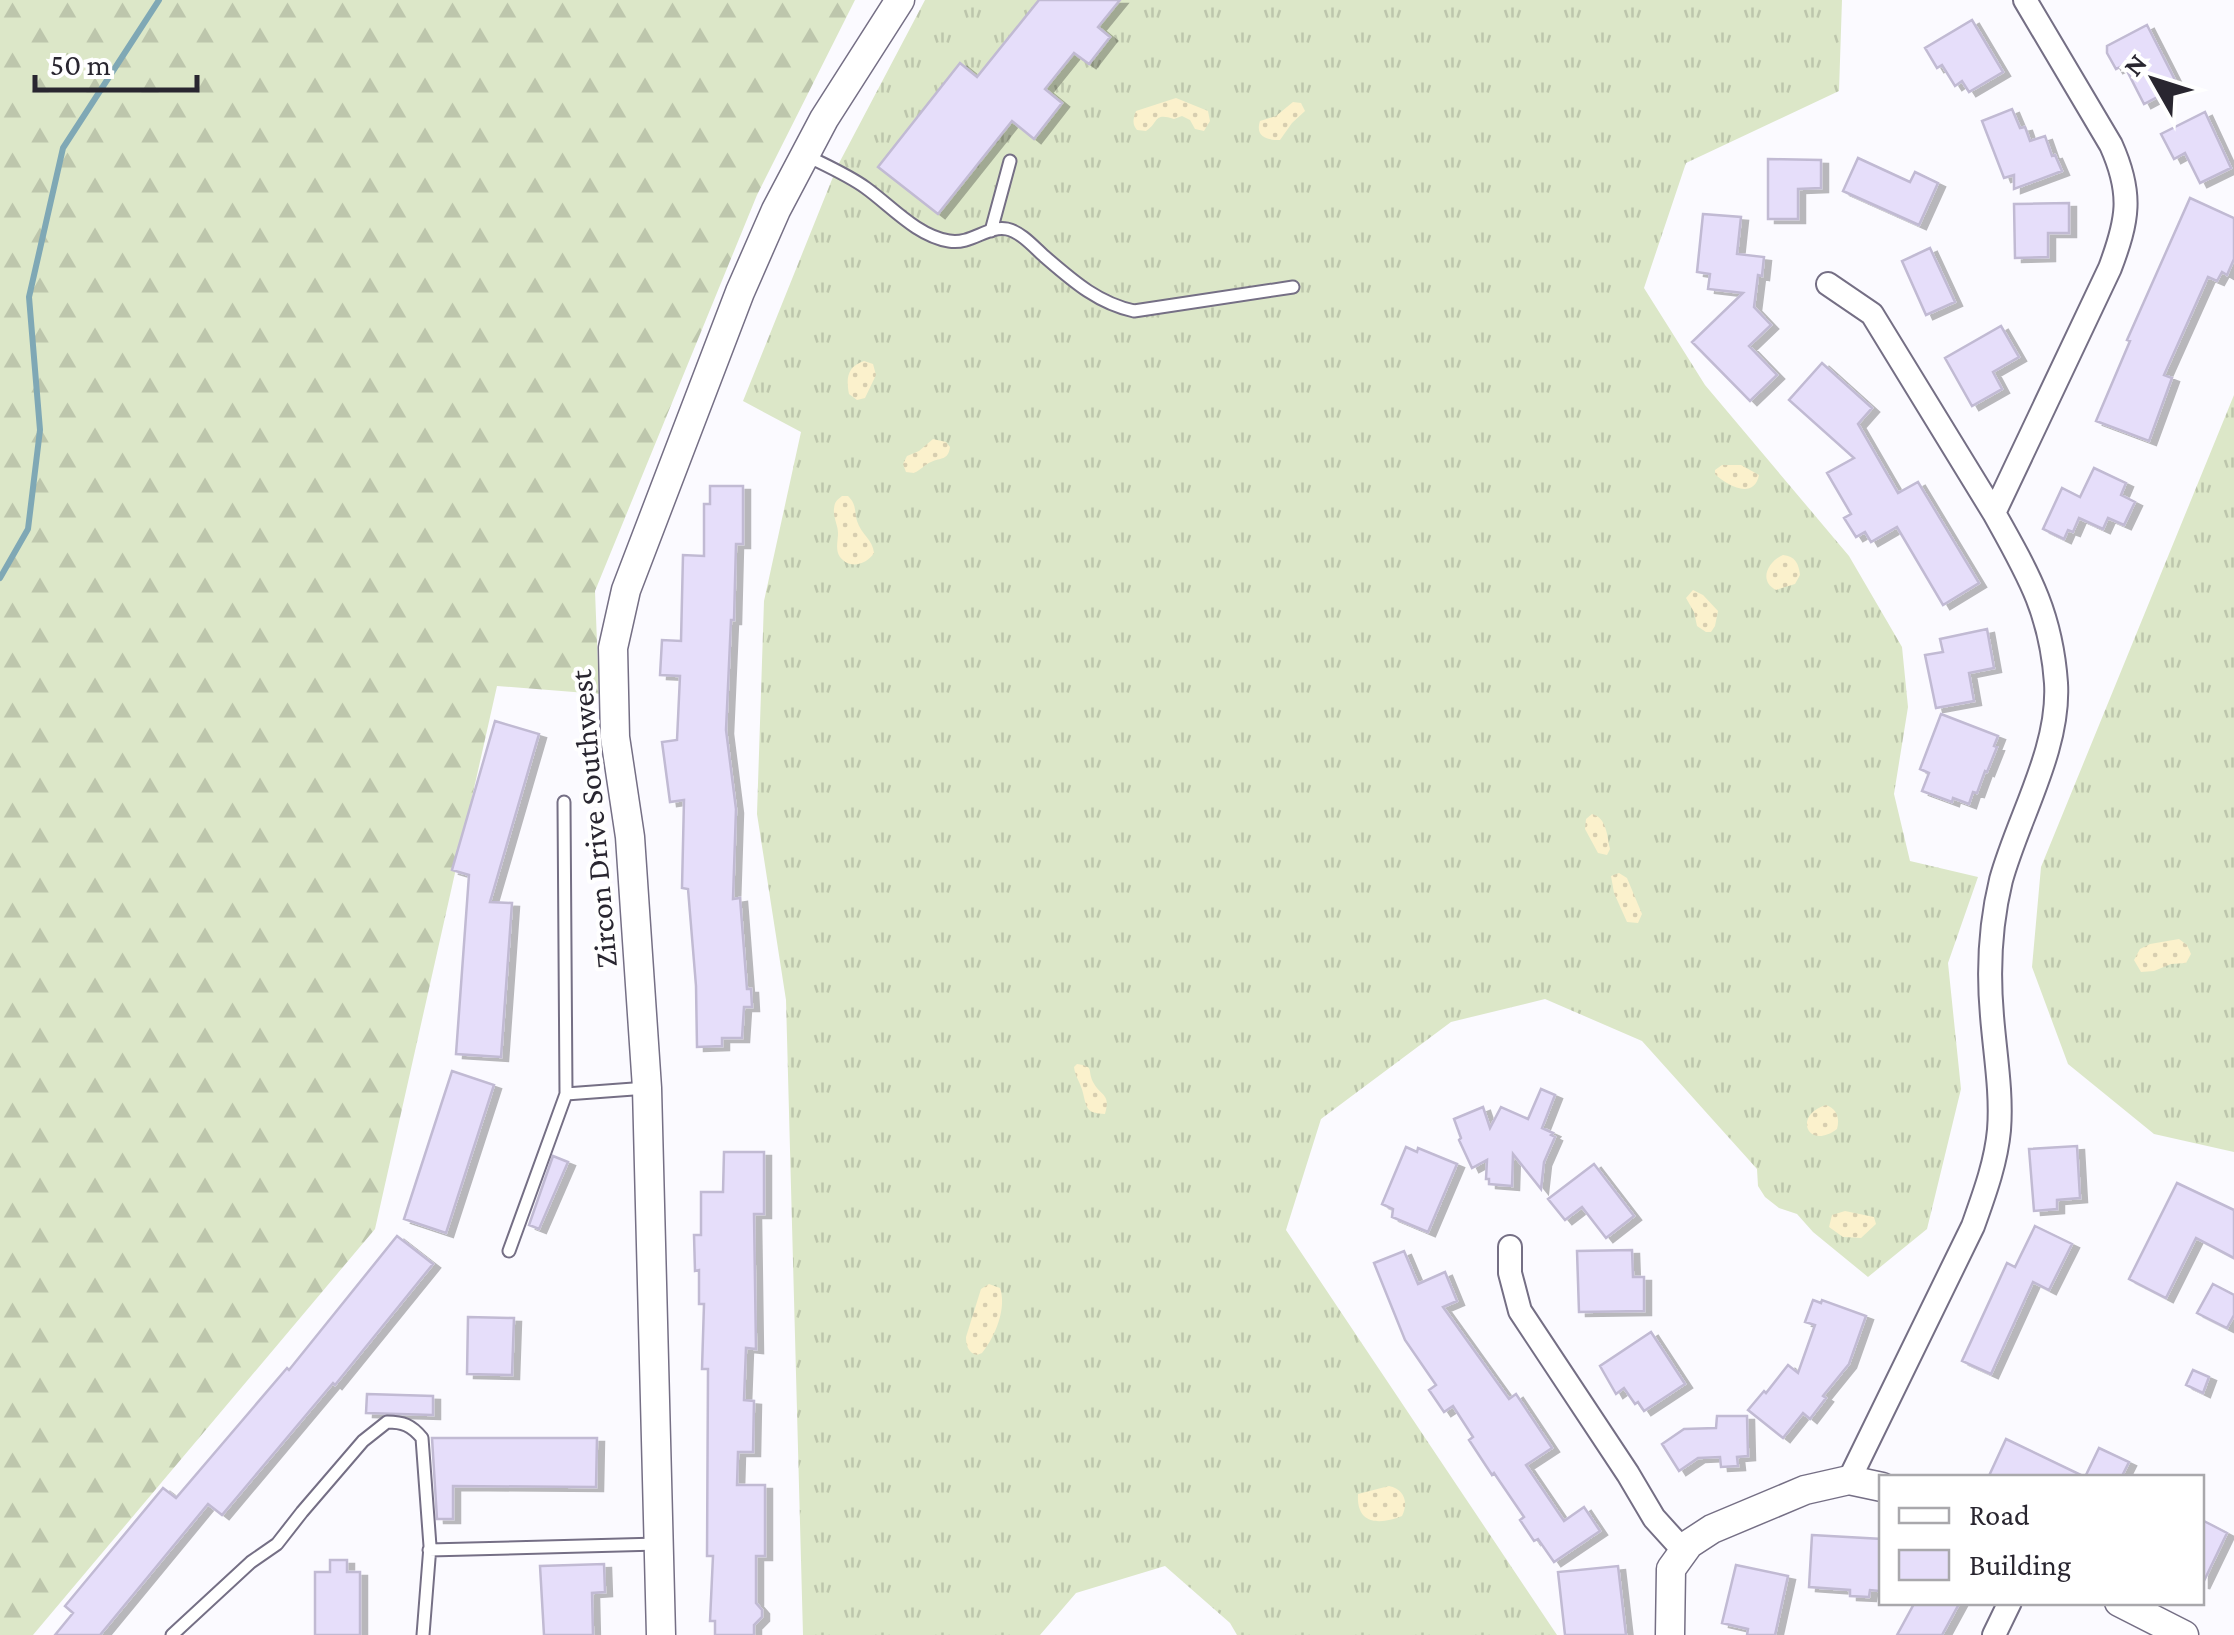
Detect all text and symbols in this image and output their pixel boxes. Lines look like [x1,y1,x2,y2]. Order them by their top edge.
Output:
scale bar [35,30,198,92]
north arrow [2104,30,2204,130]
text: N [2117,47,2153,82]
text: 50 m [50,48,111,81]
street label: Zircon Drive Southwest [562,668,624,970]
legend [1879,1475,2204,1605]
text: Road [1969,1498,2030,1531]
text: Building [1969,1548,2071,1582]

